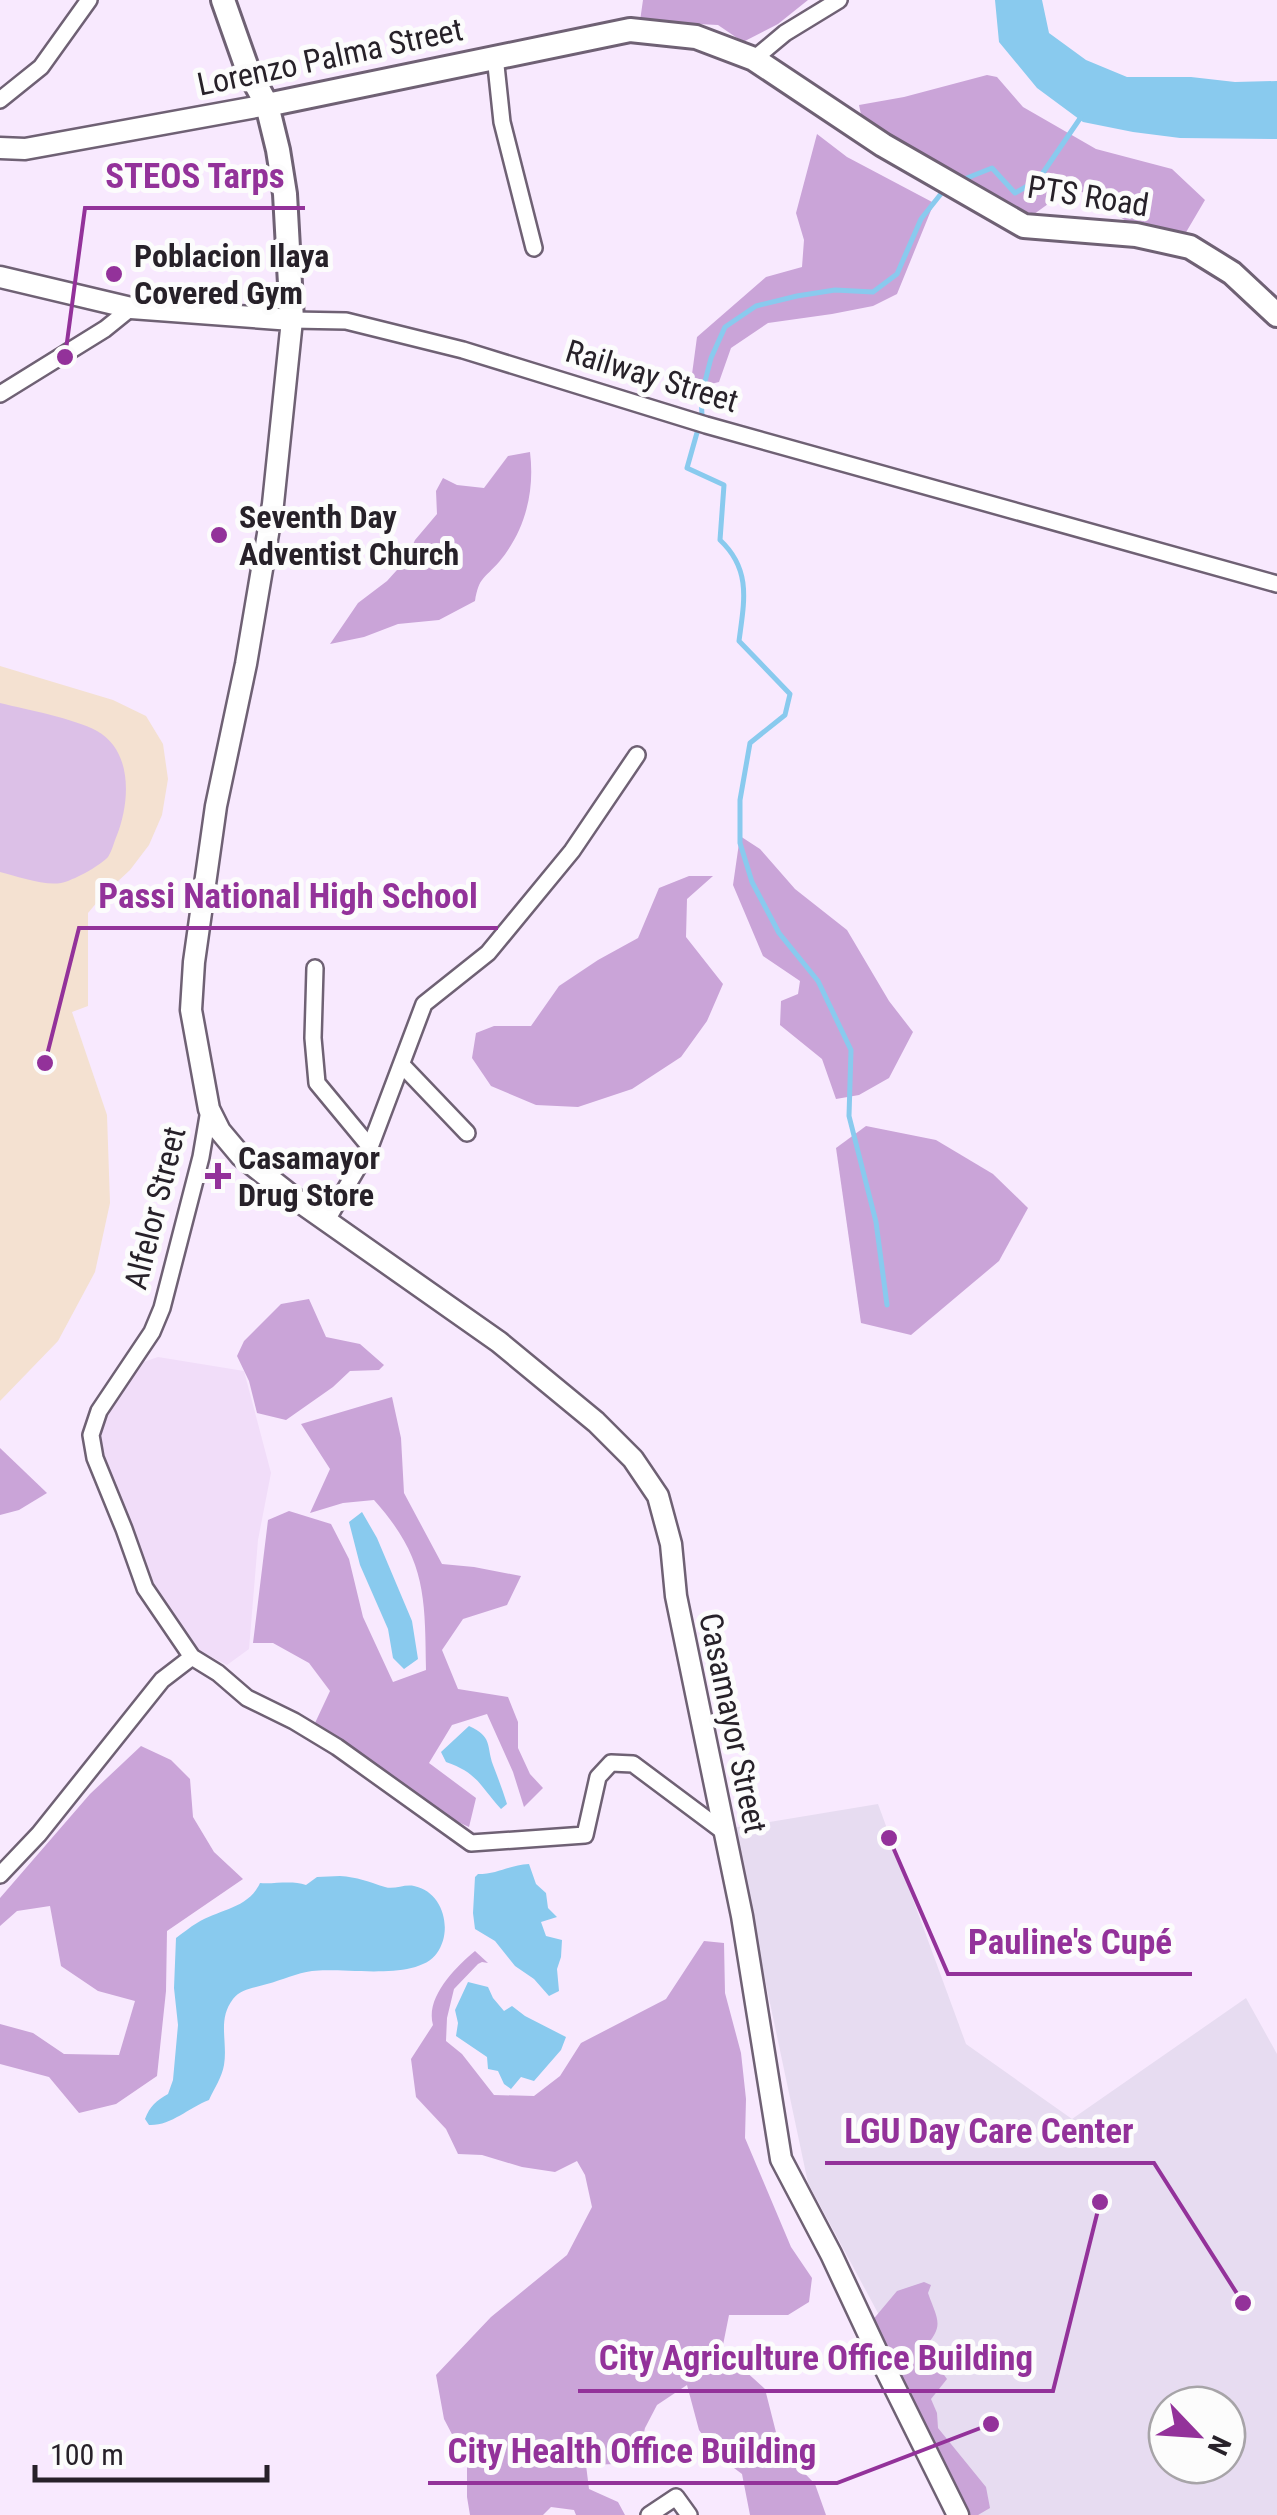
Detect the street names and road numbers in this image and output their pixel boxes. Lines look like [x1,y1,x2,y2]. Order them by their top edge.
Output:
street label: Lorenzo Palma Street [194,10,466,104]
street label: PTS Road [1025,168,1151,224]
street label: Railway Street [561,332,743,420]
street label: Alfelor Street [116,1123,194,1293]
street label: Casamayor Street [691,1610,775,1836]

